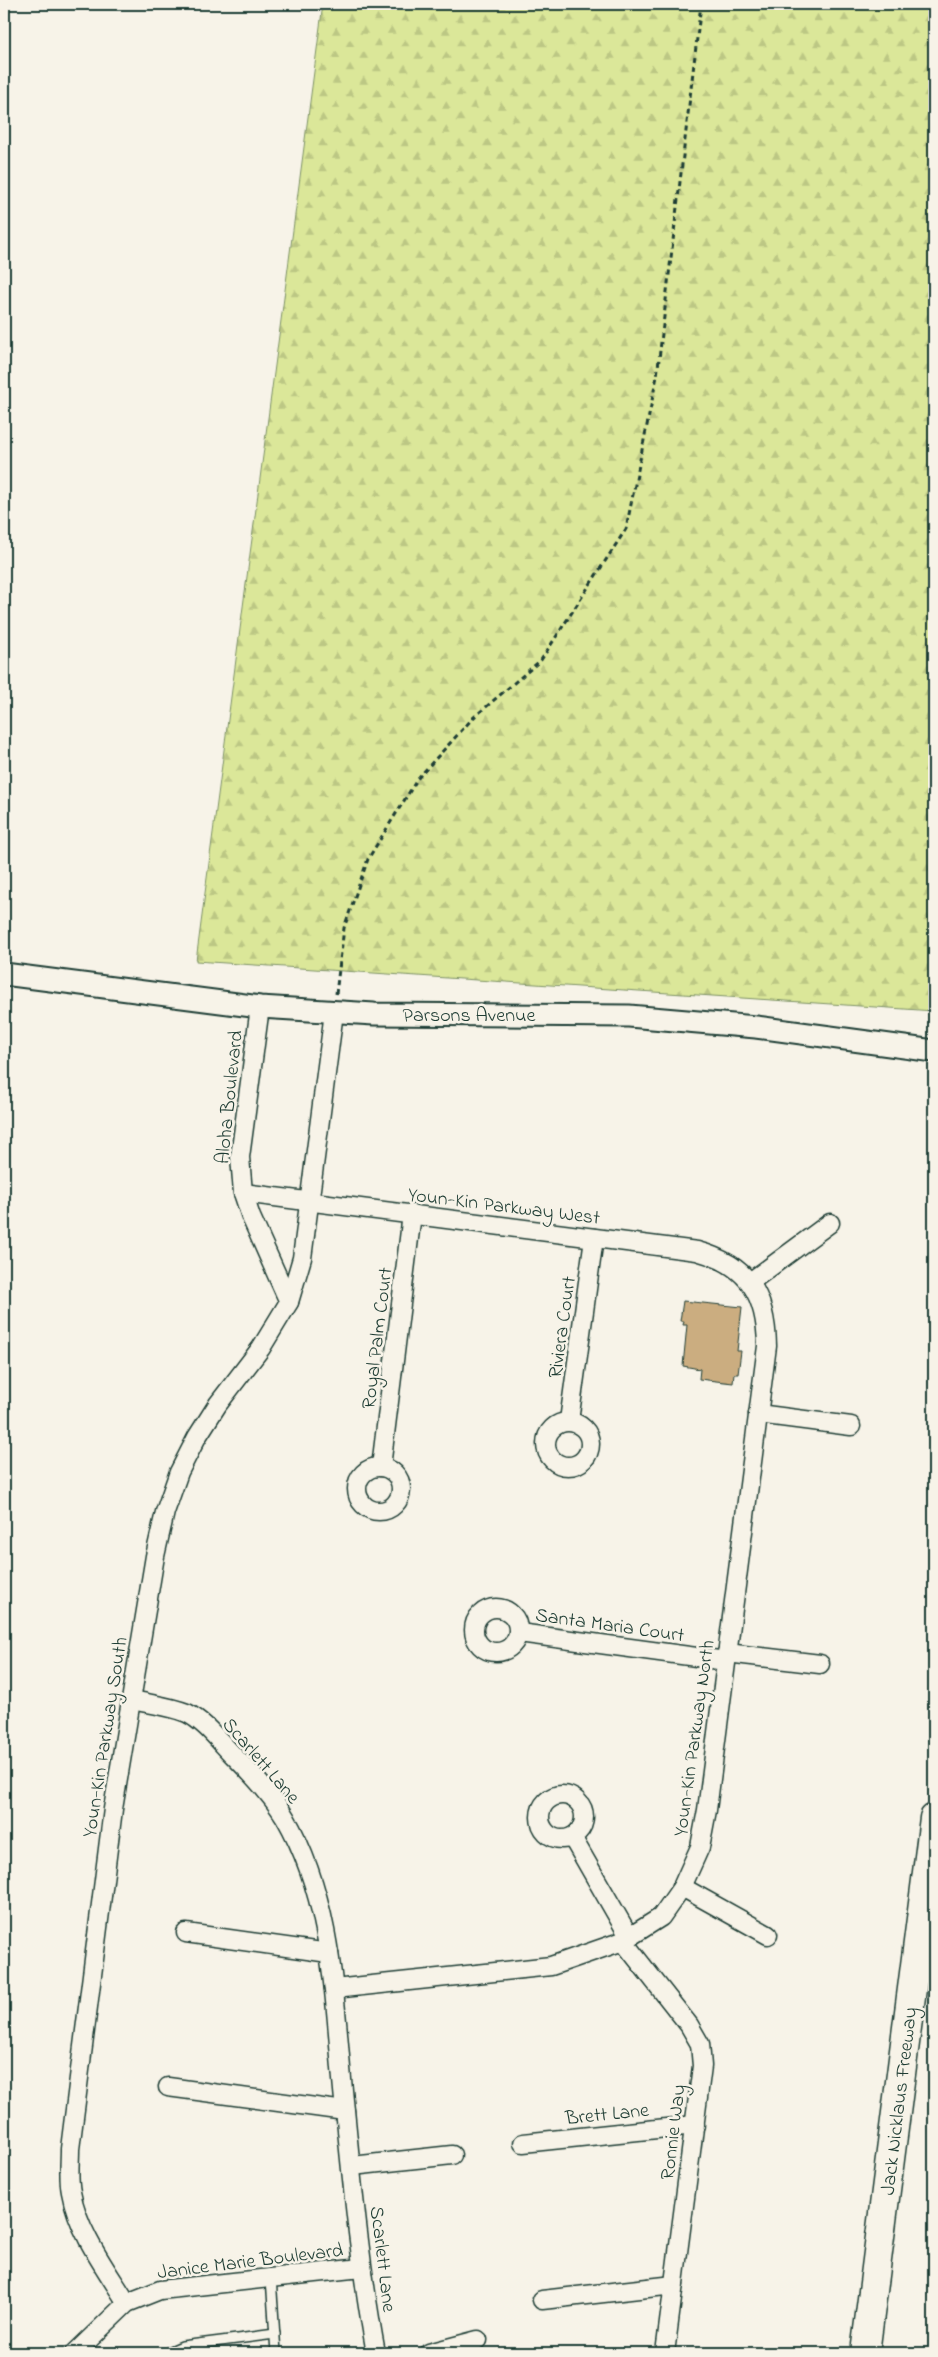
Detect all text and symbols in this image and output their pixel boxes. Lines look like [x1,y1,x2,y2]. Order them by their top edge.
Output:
street label: Parsons Avenue [403,1002,535,1031]
street label: Aloha Boulevard [209,1029,252,1166]
street label: Youn-Kin Parkway West [406,1181,602,1234]
street label: Royal Palm Court [355,1266,402,1411]
street label: Riviera Court [542,1274,585,1380]
street label: Santa Maria Court [533,1602,686,1651]
street label: Youn-Kin Parkway South [76,1635,137,1840]
street label: Youn-Kin Parkway North [667,1638,724,1839]
street label: Scarlett Lane [214,1712,306,1811]
street label: Jack Nicklaus Freeway [875,2006,926,2197]
street label: Ronnie Way [654,2083,695,2182]
street label: Brett Lane [563,2097,651,2134]
street label: Scarlett Lane [361,2205,402,2314]
street label: Janice Marie Boulevard [156,2237,345,2288]

